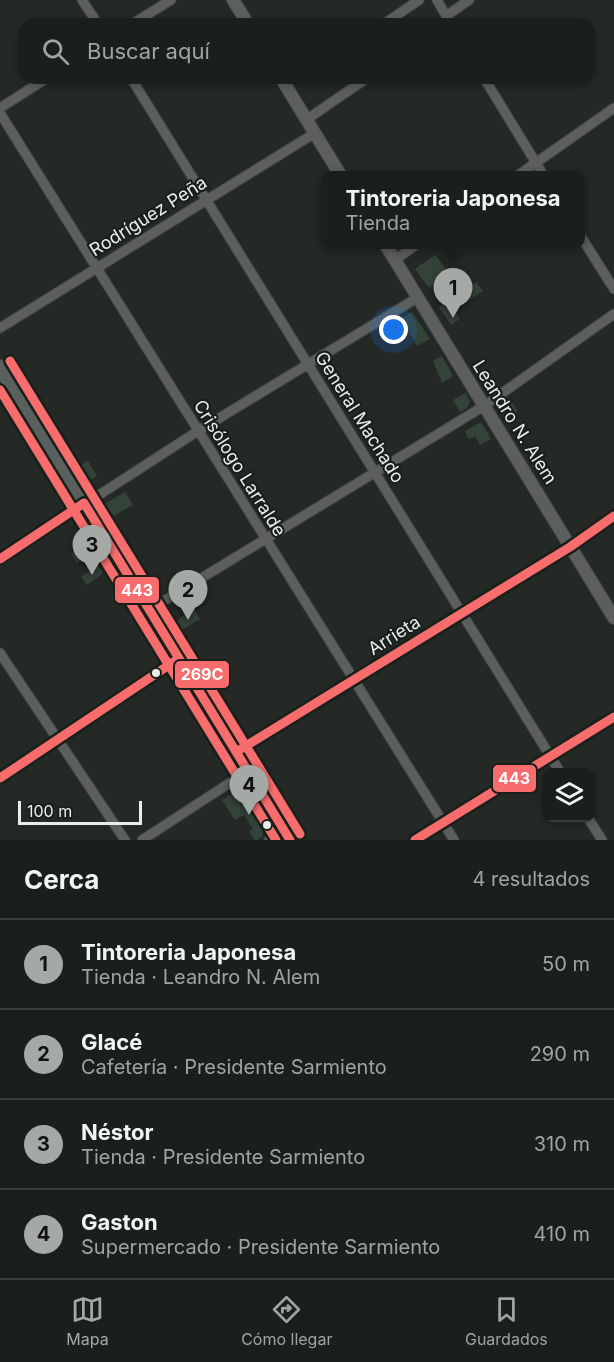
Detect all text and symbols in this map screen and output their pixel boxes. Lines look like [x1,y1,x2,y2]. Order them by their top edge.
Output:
search box [18,18,596,84]
icon: search [39,35,72,68]
text: Buscar aquí [87,38,210,64]
popup [321,171,585,249]
street label: Rodríguez Peña [86,172,210,260]
text: Tintoreria Japonesa [345,185,561,211]
text: Tienda [345,211,410,235]
pin: 1 [434,268,472,318]
your location [379,315,408,344]
street label: General Machado [311,348,409,486]
street label: Leandro N. Alem [469,356,561,488]
street label: Crisólogo Larralde [189,396,291,540]
pin: 3 [72,526,112,575]
pin: 2 [168,570,207,620]
line badge: 443 [114,576,160,604]
text: 443 [121,580,153,600]
street label: Arrieta [364,611,424,659]
line badge: 269C [174,660,230,689]
text: 269C [181,664,224,684]
unlabelled marker [150,667,162,679]
line badge: 443 [492,764,537,793]
pin: 4 [230,766,268,815]
text: 443 [498,768,530,788]
map controls [542,768,596,822]
button: layers [542,768,596,822]
scale bar [18,798,142,826]
text: 100 m [27,801,72,821]
unlabelled marker [261,819,273,831]
text: Cerca [24,864,99,895]
text: 4 resultados [472,867,590,891]
text: Tintoreria Japonesa [81,939,296,965]
text: 1 [39,952,48,976]
text: 50 m [542,952,590,976]
text: Tienda · Leandro N. Alem [81,965,320,989]
text: Glacé [81,1029,142,1055]
text: 2 [37,1042,50,1066]
text: 290 m [530,1042,590,1066]
text: Cafetería · Presidente Sarmiento [81,1055,387,1079]
text: Néstor [81,1119,154,1145]
text: 3 [37,1132,50,1156]
text: 310 m [534,1132,590,1156]
text: Tienda · Presidente Sarmiento [81,1145,365,1169]
text: Gaston [81,1209,158,1235]
text: 4 [37,1222,50,1246]
text: 410 m [534,1222,590,1246]
text: Supermercado · Presidente Sarmiento [81,1235,440,1259]
tab: Mapa [66,1293,109,1349]
tab: Cómo llegar [241,1293,332,1349]
tab: Guardados [465,1293,548,1349]

